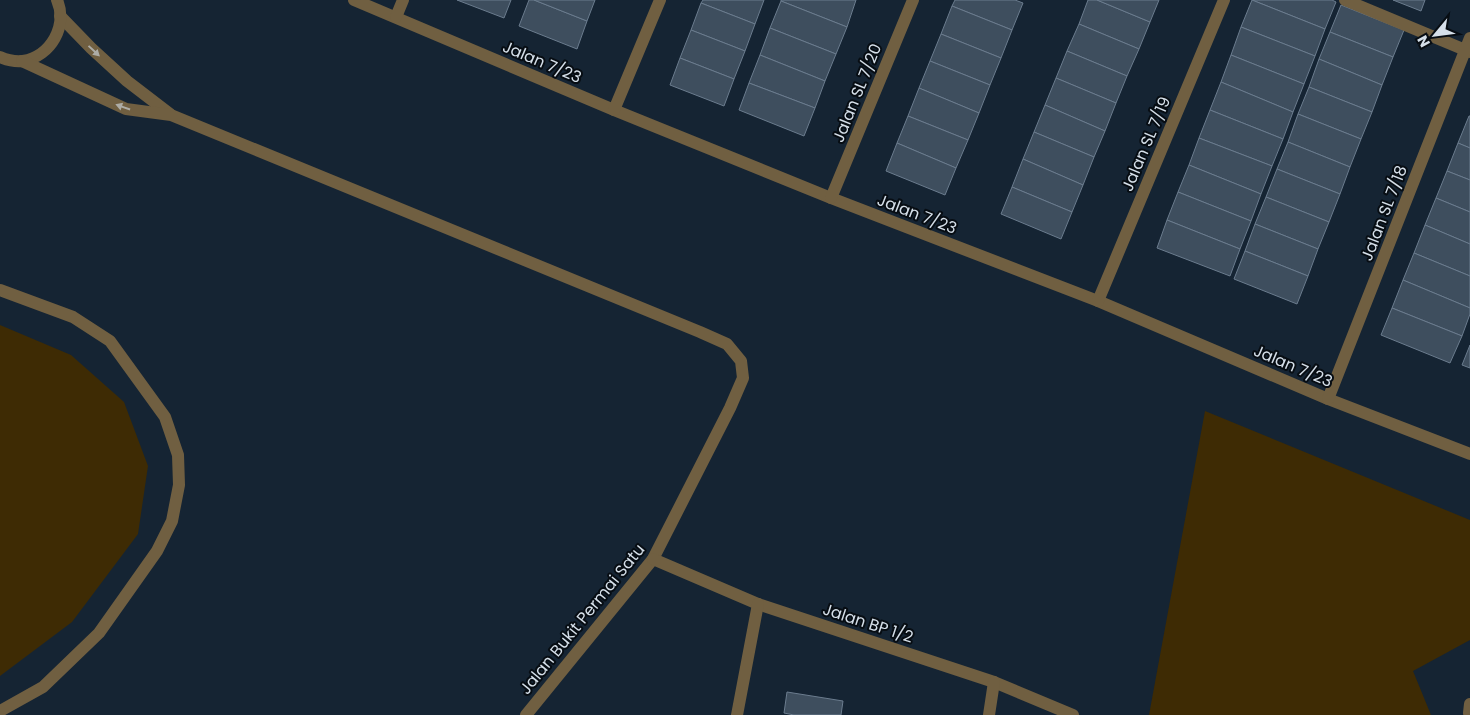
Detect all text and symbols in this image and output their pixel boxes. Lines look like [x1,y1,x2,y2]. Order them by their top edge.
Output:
north arrow [1410,10,1460,60]
text: N [1412,32,1435,51]
street label: Jalan 7/23 [499,35,585,89]
street label: Jalan SL 7/20 [827,40,887,146]
one-way arrow [88,45,100,57]
street label: Jalan SL 7/19 [1116,93,1176,195]
one-way arrow [116,103,131,110]
street label: Jalan SL 7/18 [1355,162,1413,264]
street label: Jalan 7/23 [874,188,960,240]
street label: Jalan 7/23 [1250,339,1336,393]
street label: Jalan Bukit Permai Satu [514,539,650,699]
street label: Jalan BP 1/2 [820,598,916,648]

